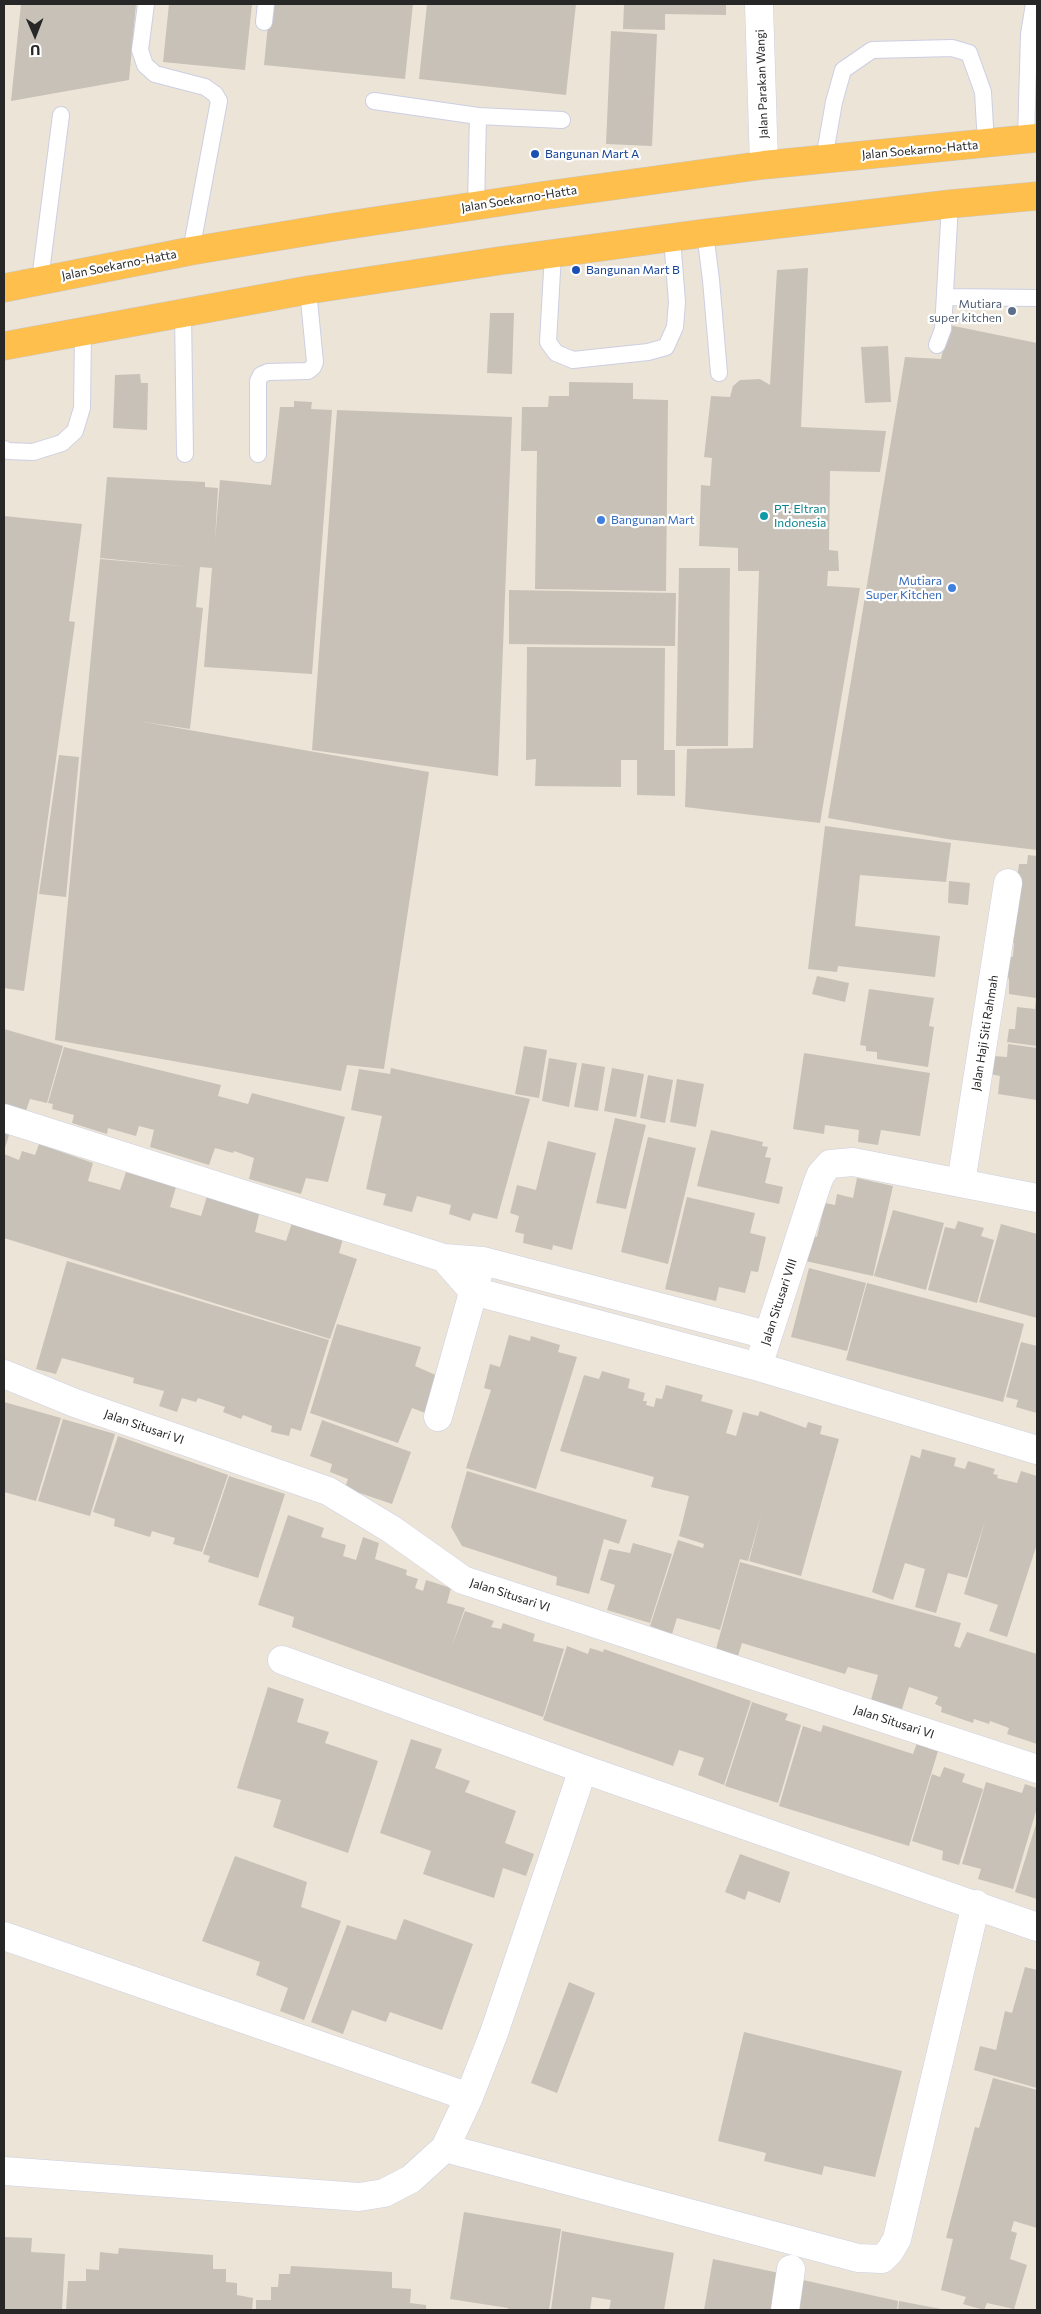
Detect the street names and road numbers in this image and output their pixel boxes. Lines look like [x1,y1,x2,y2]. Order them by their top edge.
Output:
street label: Jalan Parakan Wangi [753,29,771,139]
street label: Jalan Soekarno-Hatta [861,138,979,162]
street label: Jalan Soekarno-Hatta [460,183,578,215]
street label: Jalan Soekarno-Hatta [60,247,178,283]
street label: Jalan Haji Siti Rahmah [969,974,1001,1092]
street label: Jalan Situsari VIII [758,1257,800,1347]
street label: Jalan Situsari VI [102,1407,186,1447]
street label: Jalan Situsari VI [468,1575,552,1615]
street label: Jalan Situsari VI [852,1702,936,1742]

